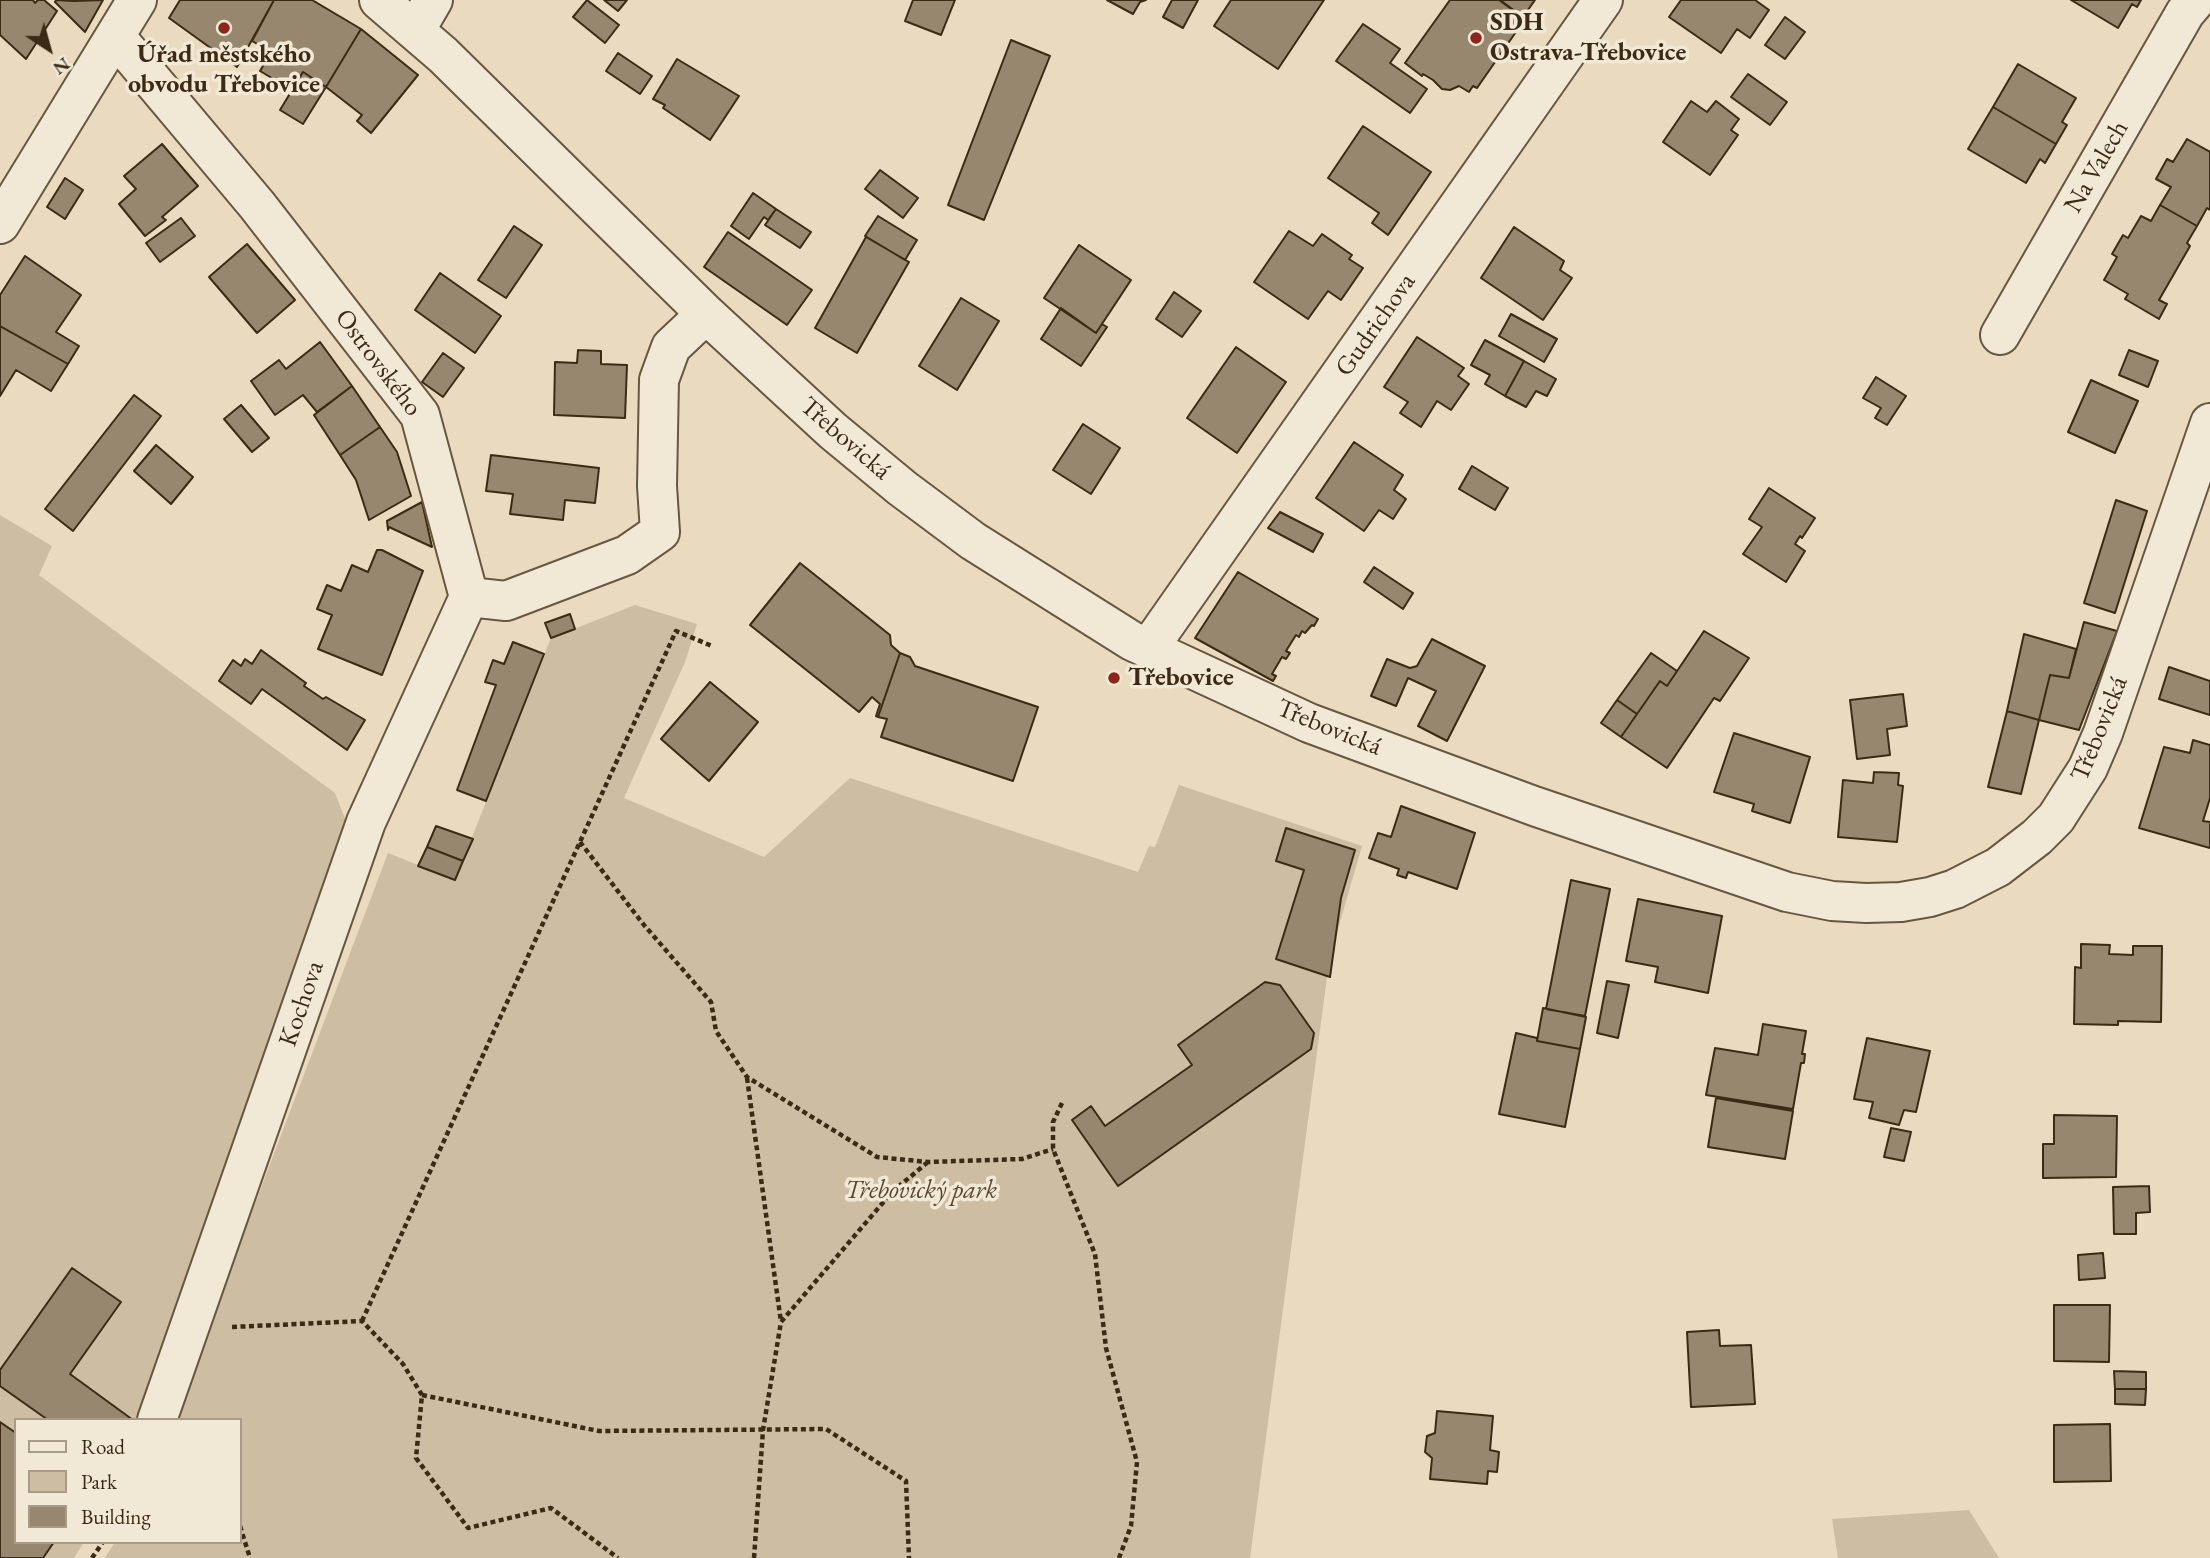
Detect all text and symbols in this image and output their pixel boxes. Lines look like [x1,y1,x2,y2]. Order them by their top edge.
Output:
place label: SDH Ostrava-Třebovice [1490,7,1686,68]
north arrow [14,14,84,84]
marker: Úřad městského obvodu Třebovice [216,20,232,36]
marker: SDH Ostrava-Třebovice [1468,30,1484,46]
place label: Úřad městského obvodu Třebovice [128,39,320,100]
text: N [48,52,75,81]
street label: Na Valech [2058,115,2136,219]
street label: Gudrichova [1329,267,1423,383]
street label: Ostrovského [328,303,428,423]
street label: Třebovická [793,391,897,487]
place label: Třebovice [1128,662,1234,694]
marker: Třebovice [1106,670,1122,686]
street label: Třebovická [2065,672,2135,786]
street label: Třebovická [1272,693,1386,763]
street label: Kochova [273,957,331,1051]
park label: Třebovický park [845,1175,997,1207]
legend [14,1418,242,1544]
text: Road [81,1433,125,1460]
text: Park [81,1468,117,1495]
text: Building [81,1503,151,1530]

